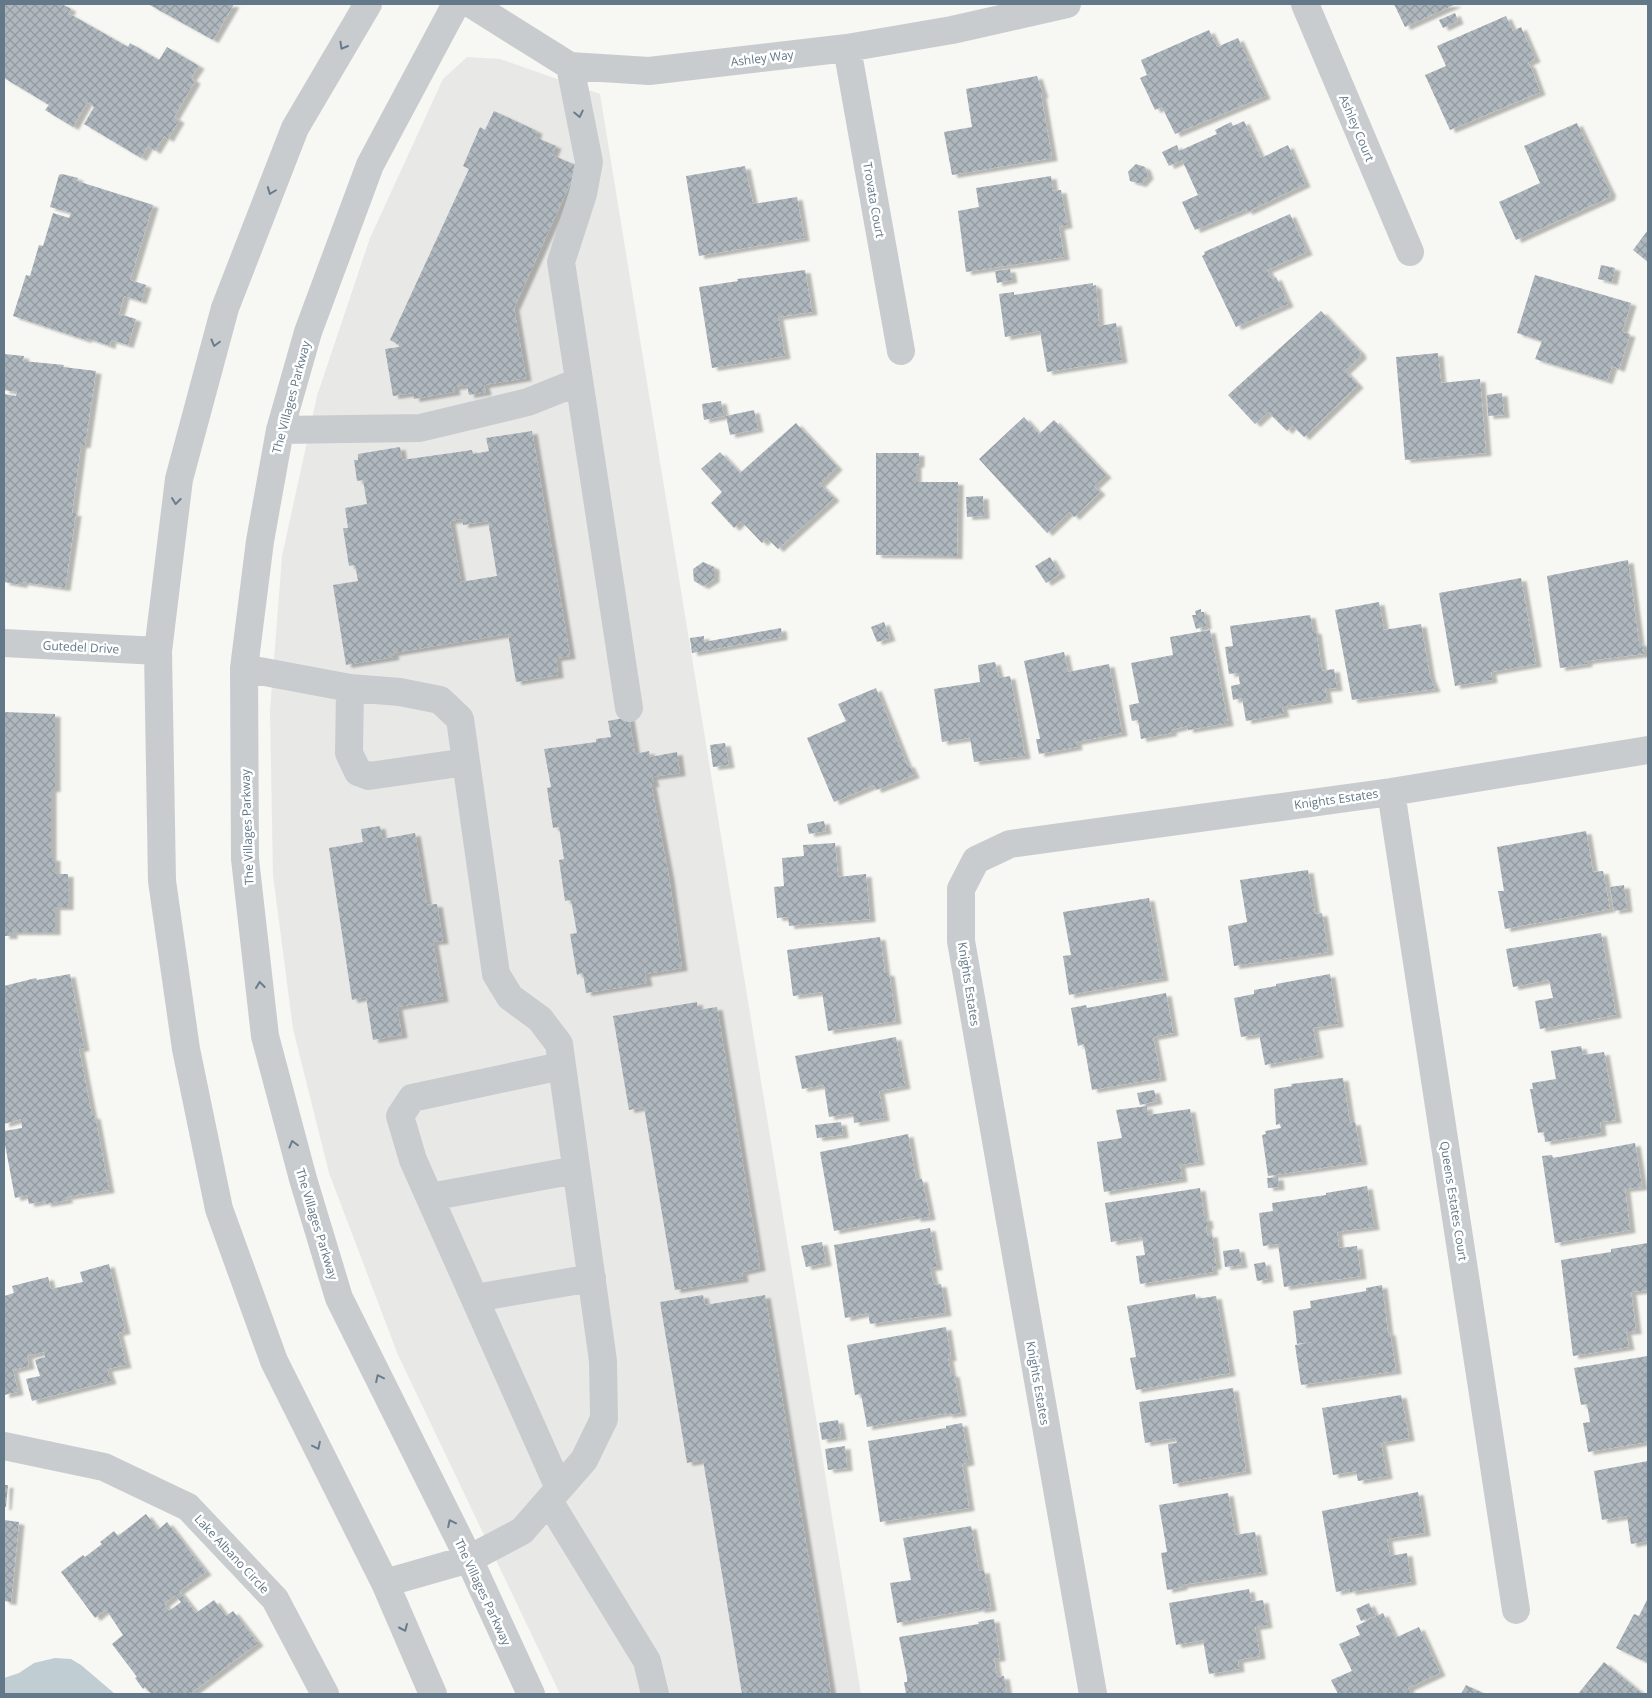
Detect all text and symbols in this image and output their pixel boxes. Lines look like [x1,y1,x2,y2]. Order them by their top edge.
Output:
one-way arrow [340,40,350,49]
street label: Ashley Way [730,46,795,70]
street label: Ashley Court [1335,92,1379,164]
one-way arrow [574,110,584,118]
street label: Trovata Court [859,161,889,239]
one-way arrow [267,186,277,194]
street label: The Villages Parkway [268,338,314,455]
one-way arrow [211,339,221,347]
one-way arrow [171,497,182,505]
street label: Gutedel Drive [42,637,120,658]
street label: The Villages Parkway [236,768,258,885]
street label: Knights Estates [1293,785,1379,813]
street label: Knights Estates [954,941,984,1027]
one-way arrow [255,981,266,989]
one-way arrow [289,1140,299,1148]
street label: Queens Estates Court [1436,1140,1472,1262]
street label: The Villages Parkway [292,1166,342,1283]
street label: Knights Estates [1022,1340,1054,1427]
one-way arrow [374,1374,385,1383]
one-way arrow [310,1441,320,1450]
street label: Lake Albano Circle [191,1511,273,1597]
one-way arrow [447,1520,457,1529]
street label: The Villages Parkway [451,1536,516,1649]
one-way arrow [398,1623,409,1632]

